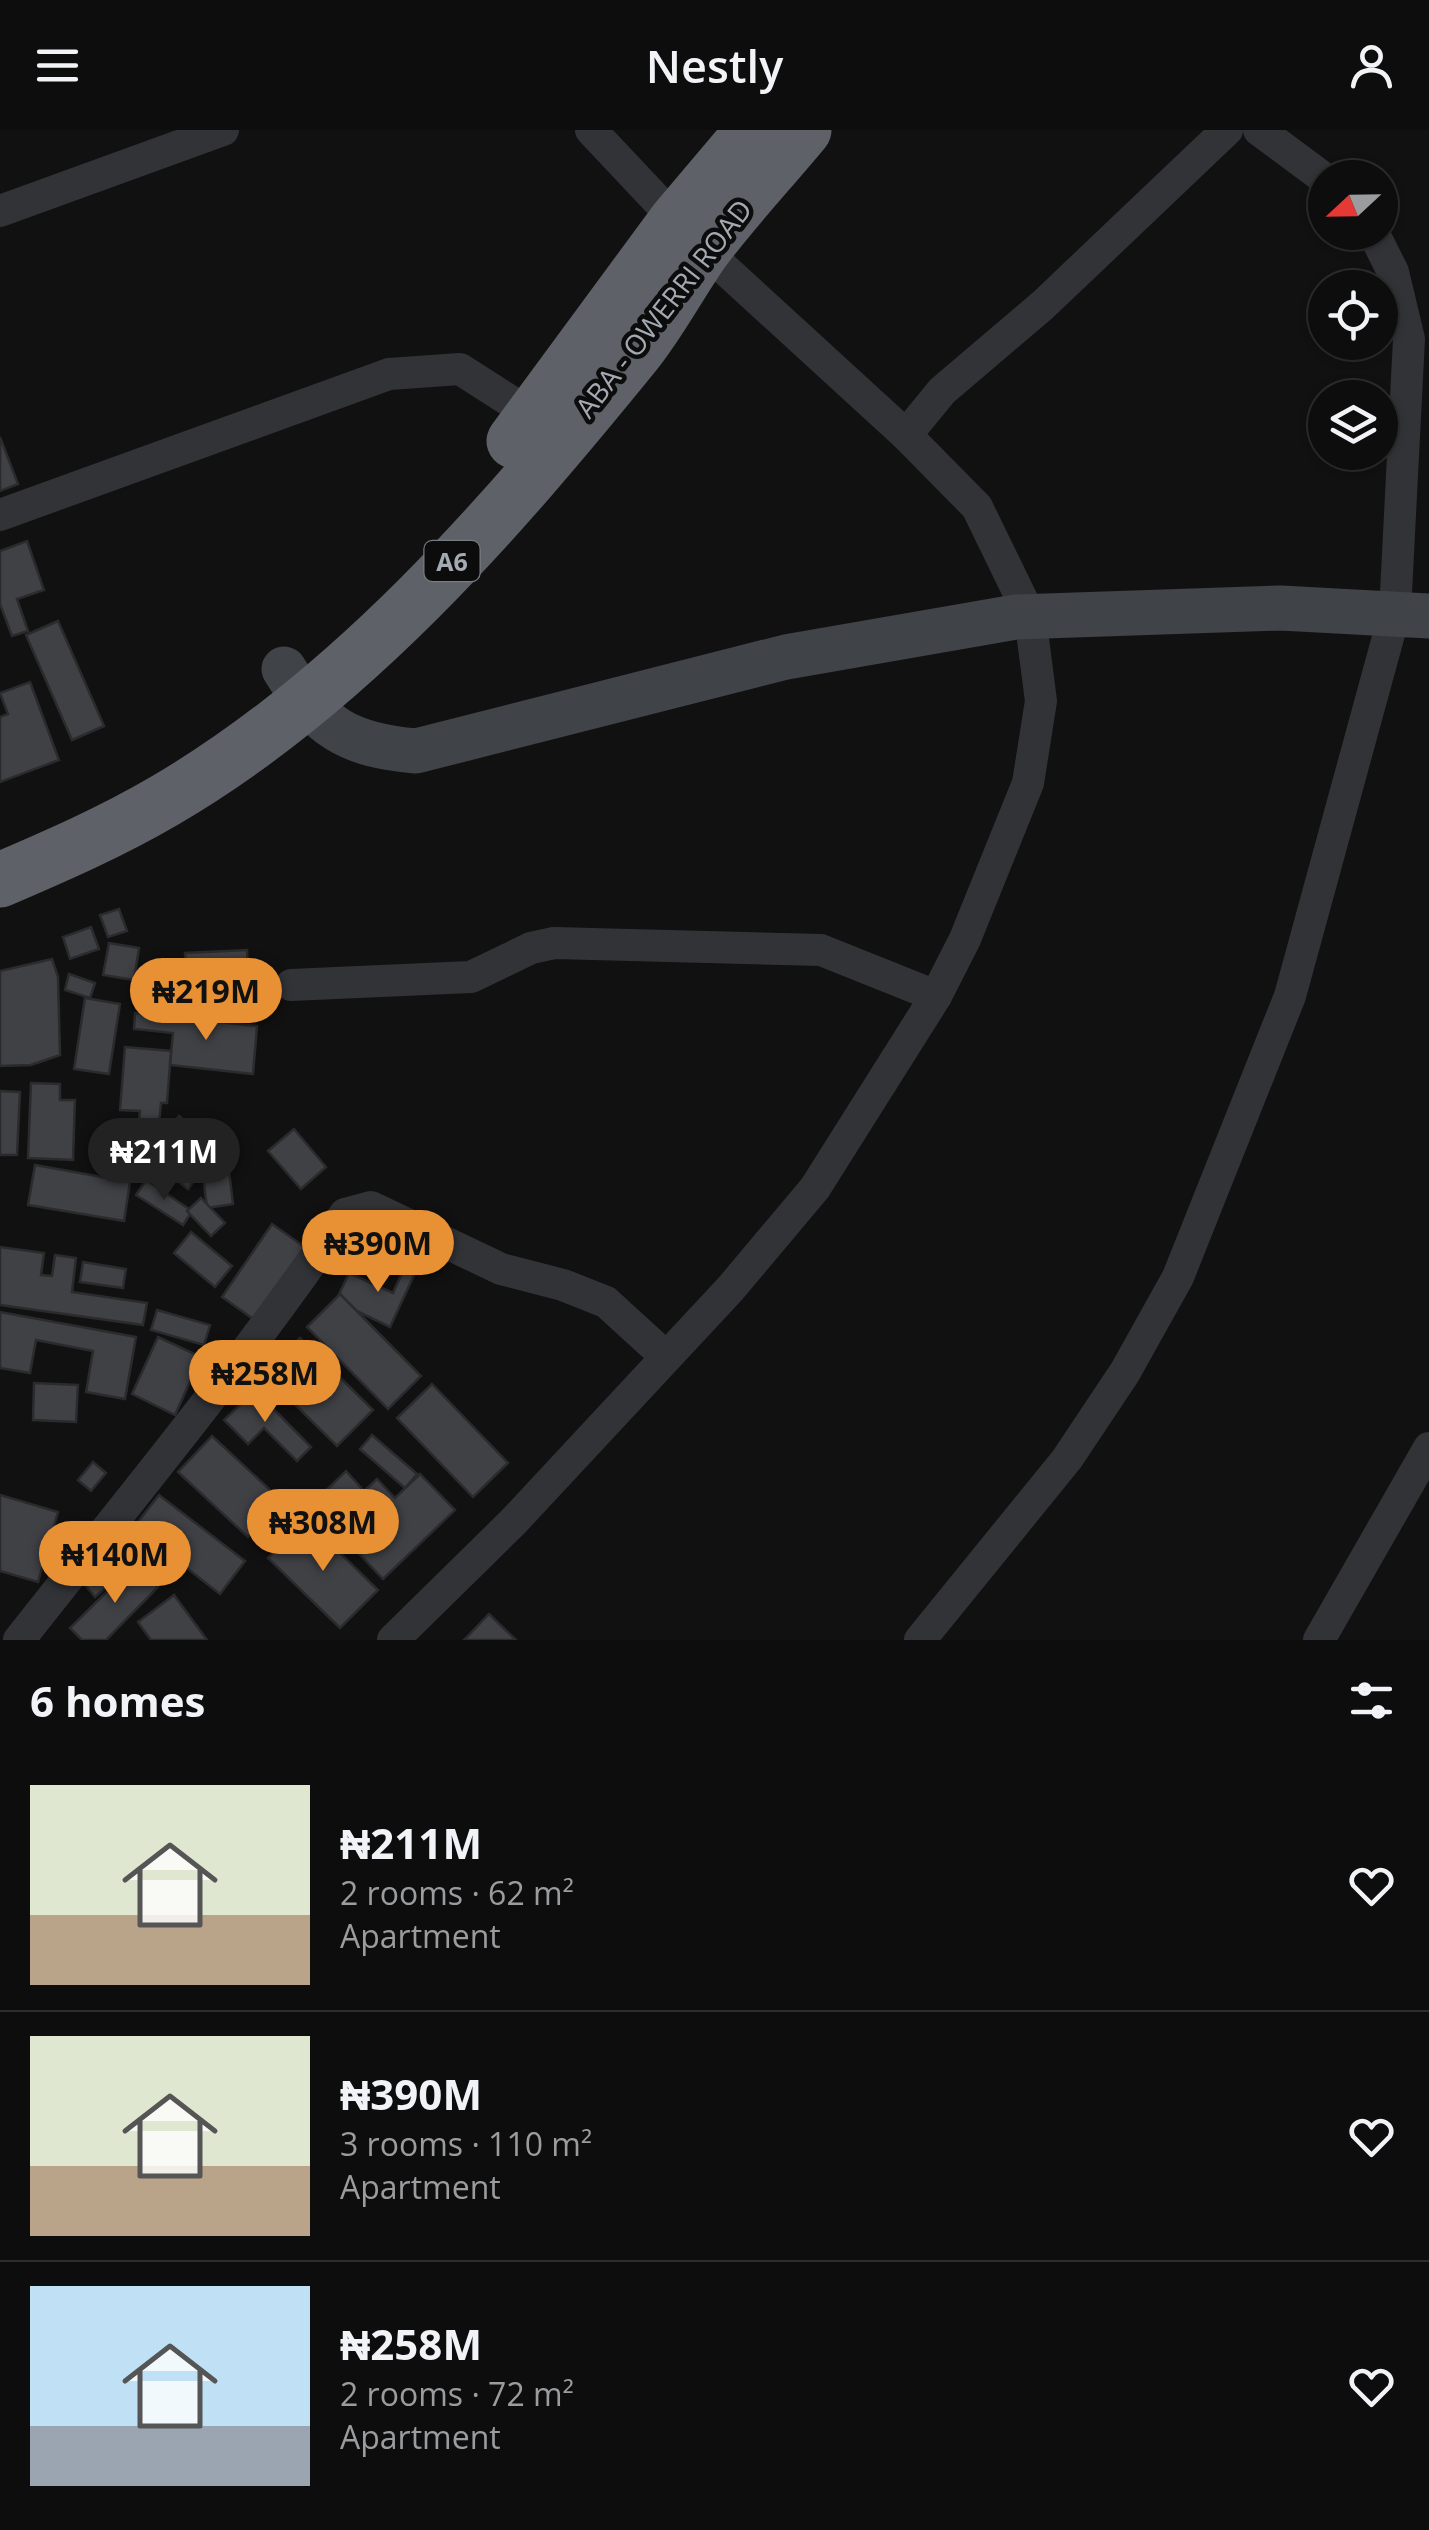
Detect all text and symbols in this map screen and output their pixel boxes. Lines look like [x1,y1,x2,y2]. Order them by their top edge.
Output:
text: Nestly [646,35,783,96]
icon: menu [30,38,85,93]
icon: person [1344,38,1399,93]
north arrow [1308,160,1398,250]
map controls [1308,160,1398,470]
street label: ABA - OWERRI ROAD [566,191,760,425]
button: locate [1308,270,1398,360]
button: layers [1308,380,1398,470]
road number: A6 [424,541,480,581]
pin: ₦219M [136,958,276,1043]
text: ₦219M [152,969,260,1012]
pin: ₦211M [94,1118,234,1203]
text: ₦211M [110,1129,218,1172]
pin: ₦390M [308,1210,448,1295]
text: ₦390M [324,1221,432,1264]
pin: ₦258M [195,1340,335,1425]
text: ₦258M [211,1351,319,1394]
pin: ₦308M [253,1489,393,1574]
text: ₦308M [269,1500,377,1543]
pin: ₦140M [45,1521,185,1606]
text: ₦140M [61,1532,169,1575]
text: 6 homes [30,1672,205,1729]
icon: filters [1344,1673,1399,1728]
text: ₦211M [340,1814,482,1871]
icon: home [110,1825,230,1945]
icon: heart [1344,1858,1399,1913]
text: 2 rooms · 62 m² [340,1871,574,1914]
text: Apartment [340,1914,501,1957]
text: ₦390M [340,2065,482,2122]
icon: home [110,2076,230,2196]
icon: heart [1344,2109,1399,2164]
text: 3 rooms · 110 m² [340,2122,592,2165]
text: Apartment [340,2165,501,2208]
text: ₦258M [340,2315,482,2372]
icon: home [110,2326,230,2446]
icon: heart [1344,2359,1399,2414]
text: 2 rooms · 72 m² [340,2372,574,2415]
text: Apartment [340,2415,501,2458]

